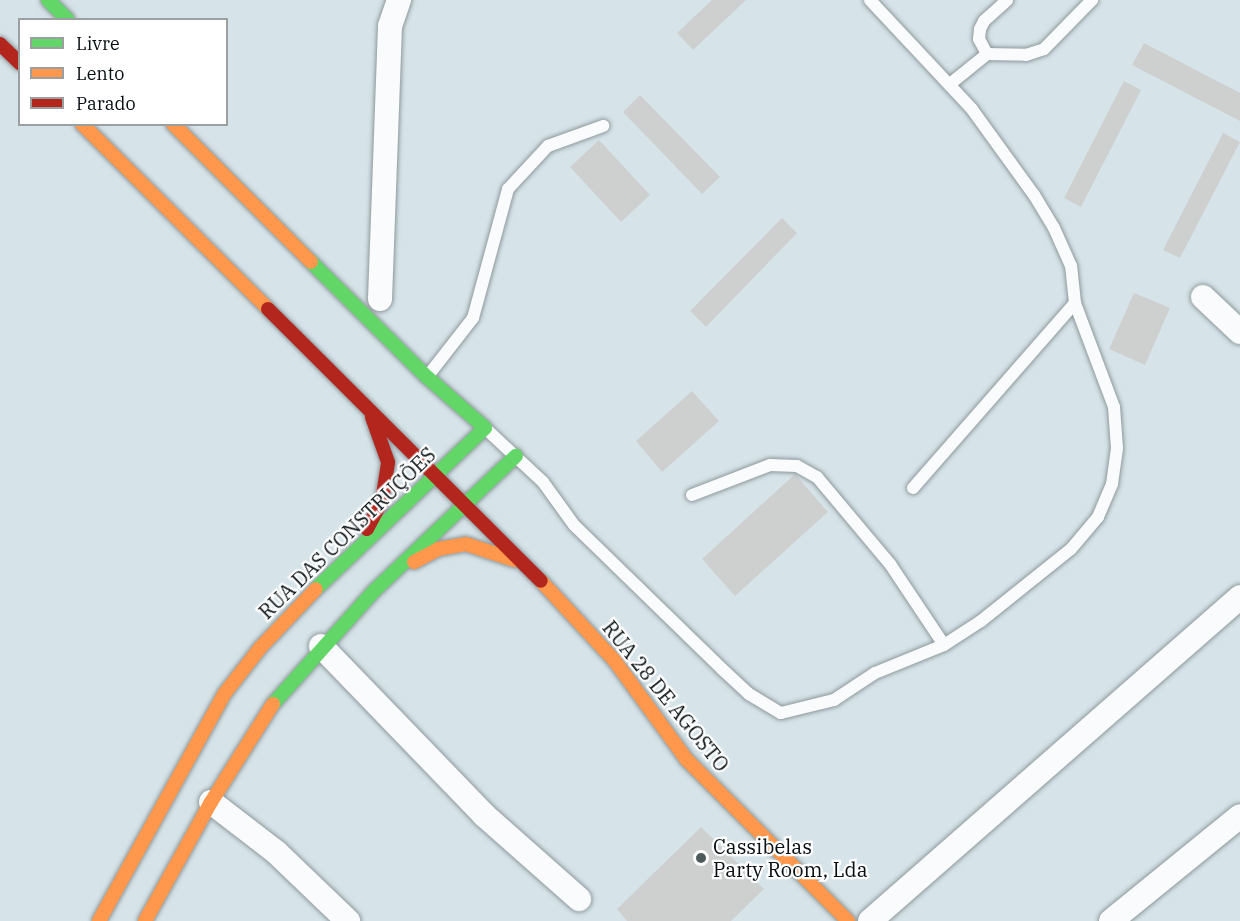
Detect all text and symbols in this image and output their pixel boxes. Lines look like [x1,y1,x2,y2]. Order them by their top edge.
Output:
legend [18,18,228,126]
text: Livre [76,32,120,55]
text: Lento [76,62,124,85]
text: Parado [76,92,136,115]
street label: RUA DAS CONSTRUÇÕES [254,442,440,624]
street label: RUA 28 DE AGOSTO [598,616,734,776]
place label: Cassibelas Party Room, Lda [713,834,868,881]
marker: Cassibelas Party Room, Lda [694,851,708,865]

